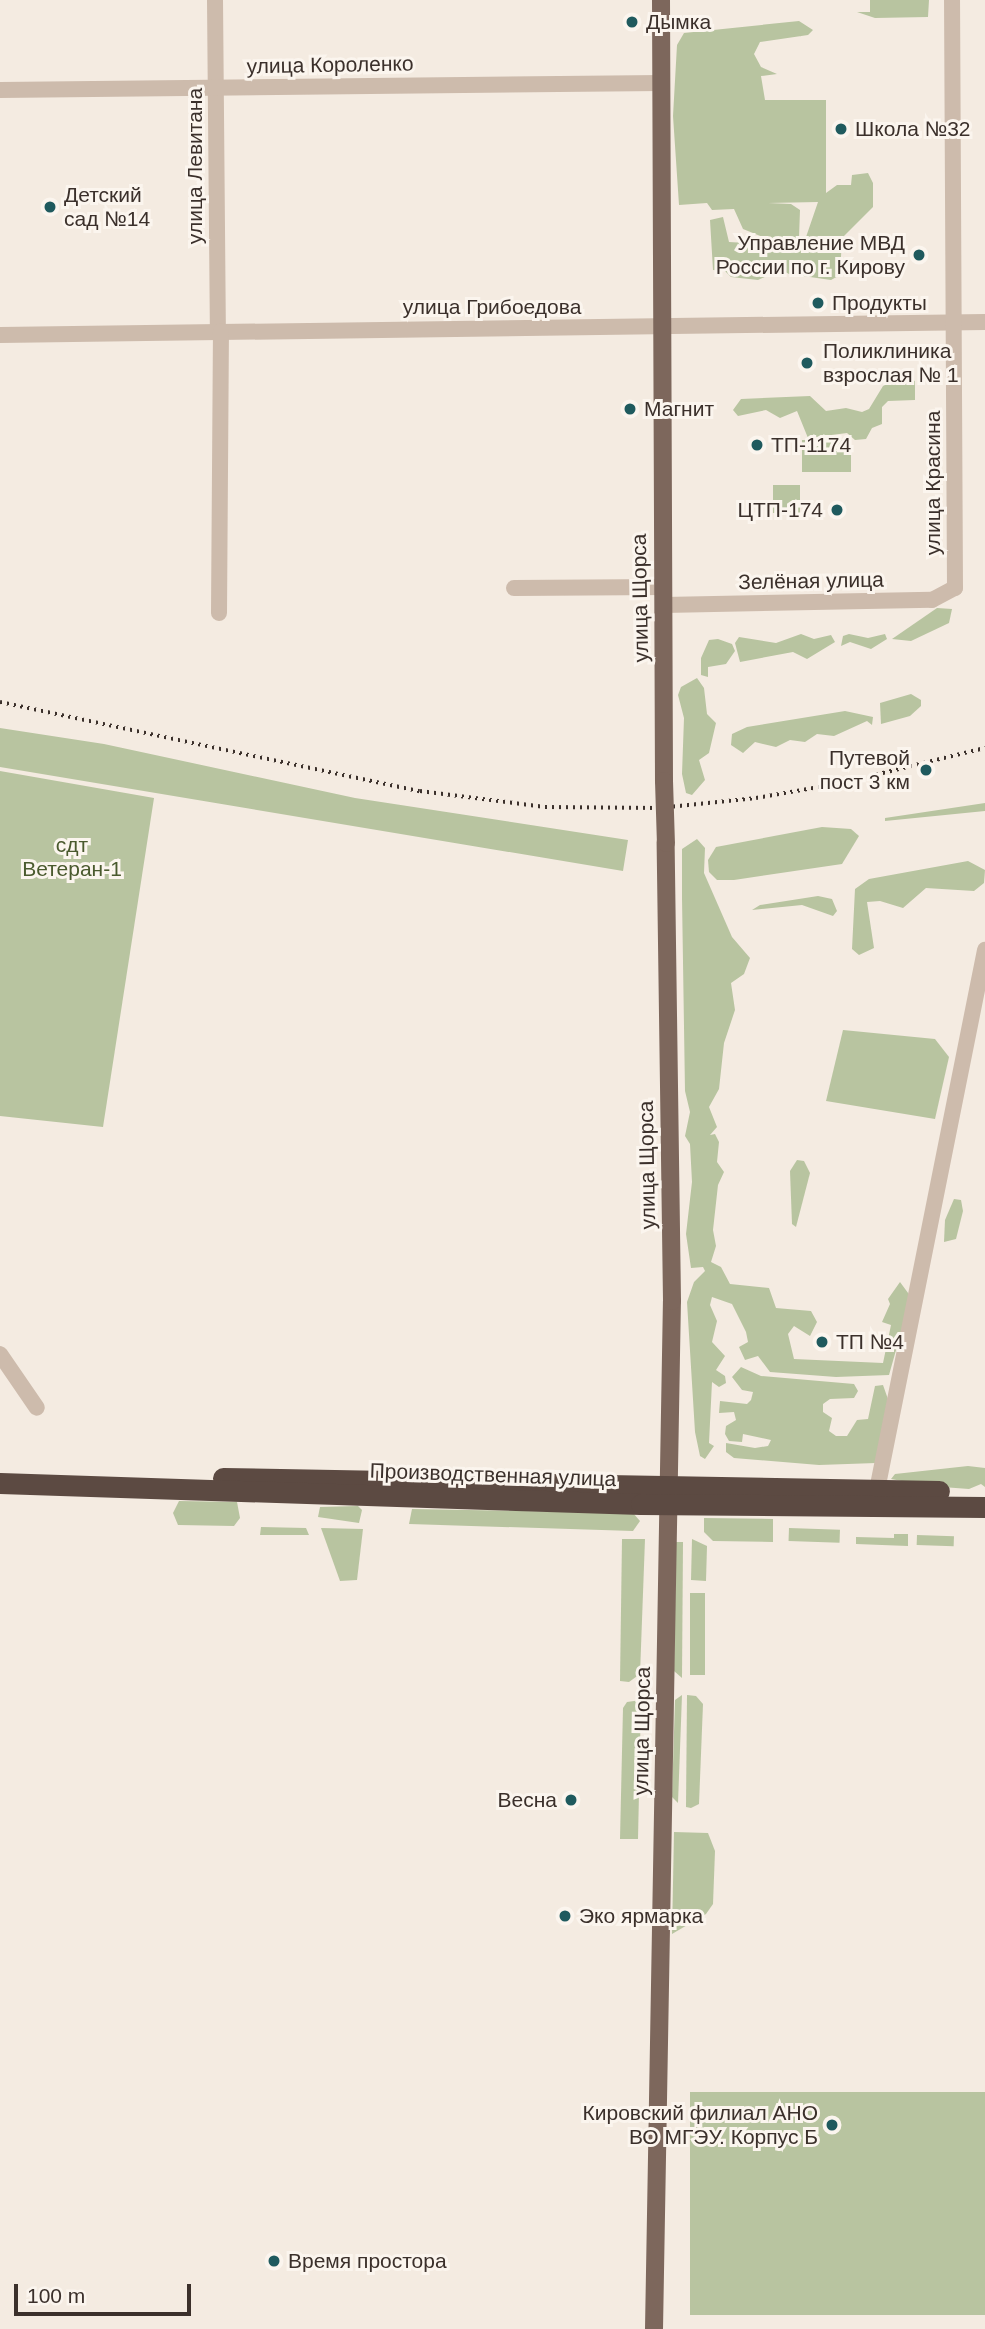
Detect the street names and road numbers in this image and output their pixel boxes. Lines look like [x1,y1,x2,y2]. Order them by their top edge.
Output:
street label: улица Короленко [246,51,414,79]
street label: улица Левитана [182,88,208,244]
street label: улица Грибоедова [403,294,581,320]
street label: улица Красина [920,411,946,555]
street label: улица Щорса [626,533,654,663]
street label: Зелёная улица [738,567,884,595]
street label: улица Щорса [633,1100,661,1230]
street label: Производственная улица [369,1458,617,1492]
street label: улица Щорса [628,1666,656,1796]

